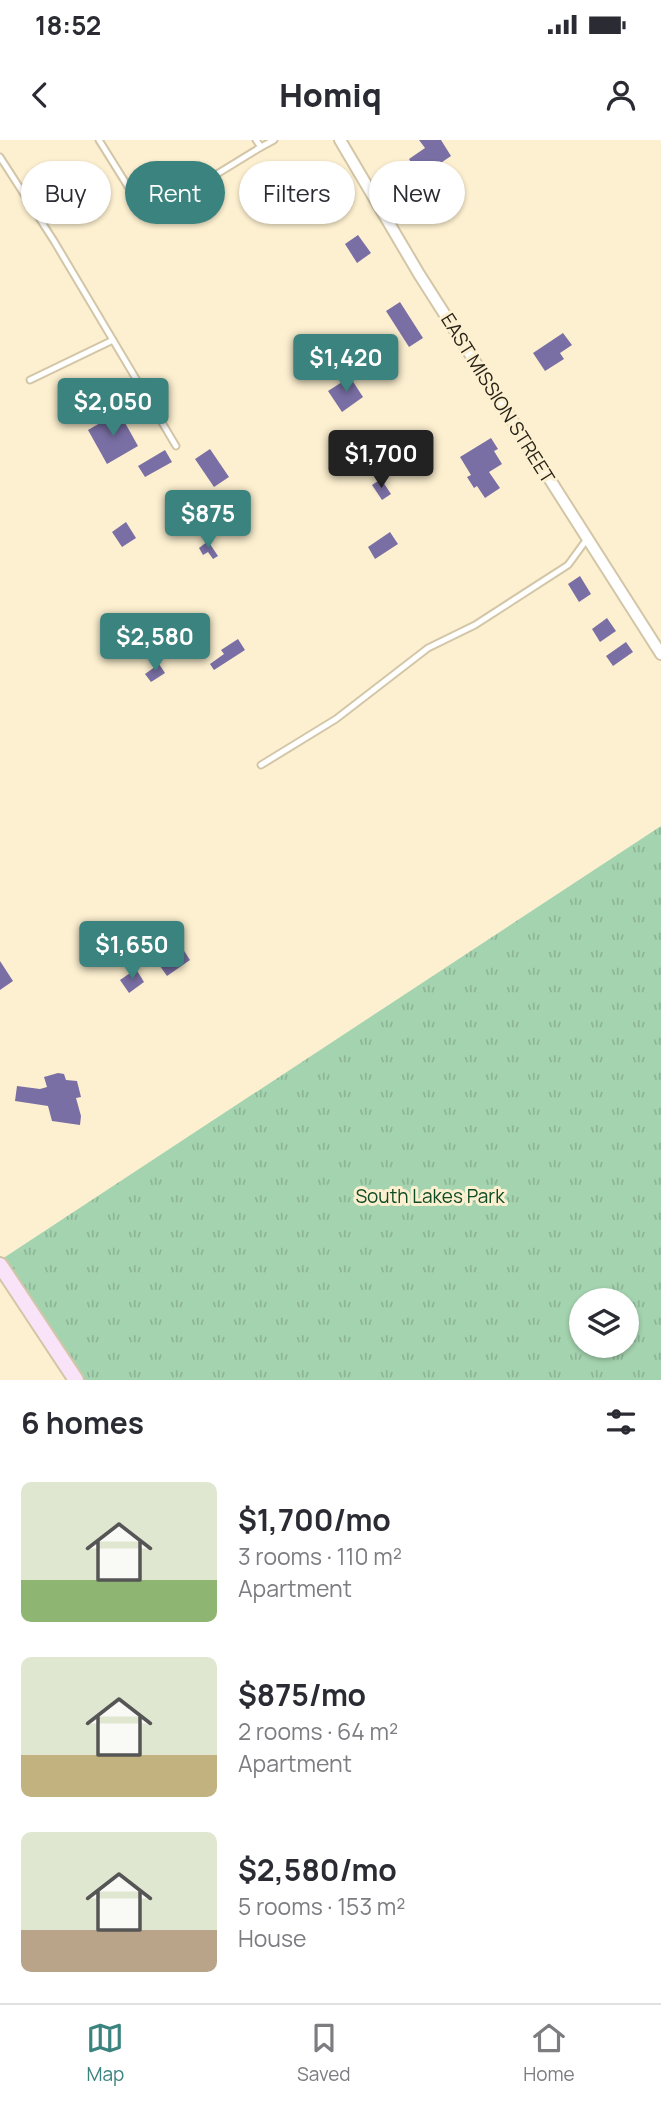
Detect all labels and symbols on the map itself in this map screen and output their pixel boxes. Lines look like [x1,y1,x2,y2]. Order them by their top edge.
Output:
street label: EAST MISSION STREET [435,308,561,489]
pin: $1,420 [289,334,403,394]
pin: $2,050 [56,378,170,438]
pin: $1,700 [324,430,438,490]
pin: $875 [167,490,249,550]
pin: $2,580 [98,614,212,673]
pin: $1,650 [75,922,189,981]
park label: South Lakes Park [355,1183,505,1209]

